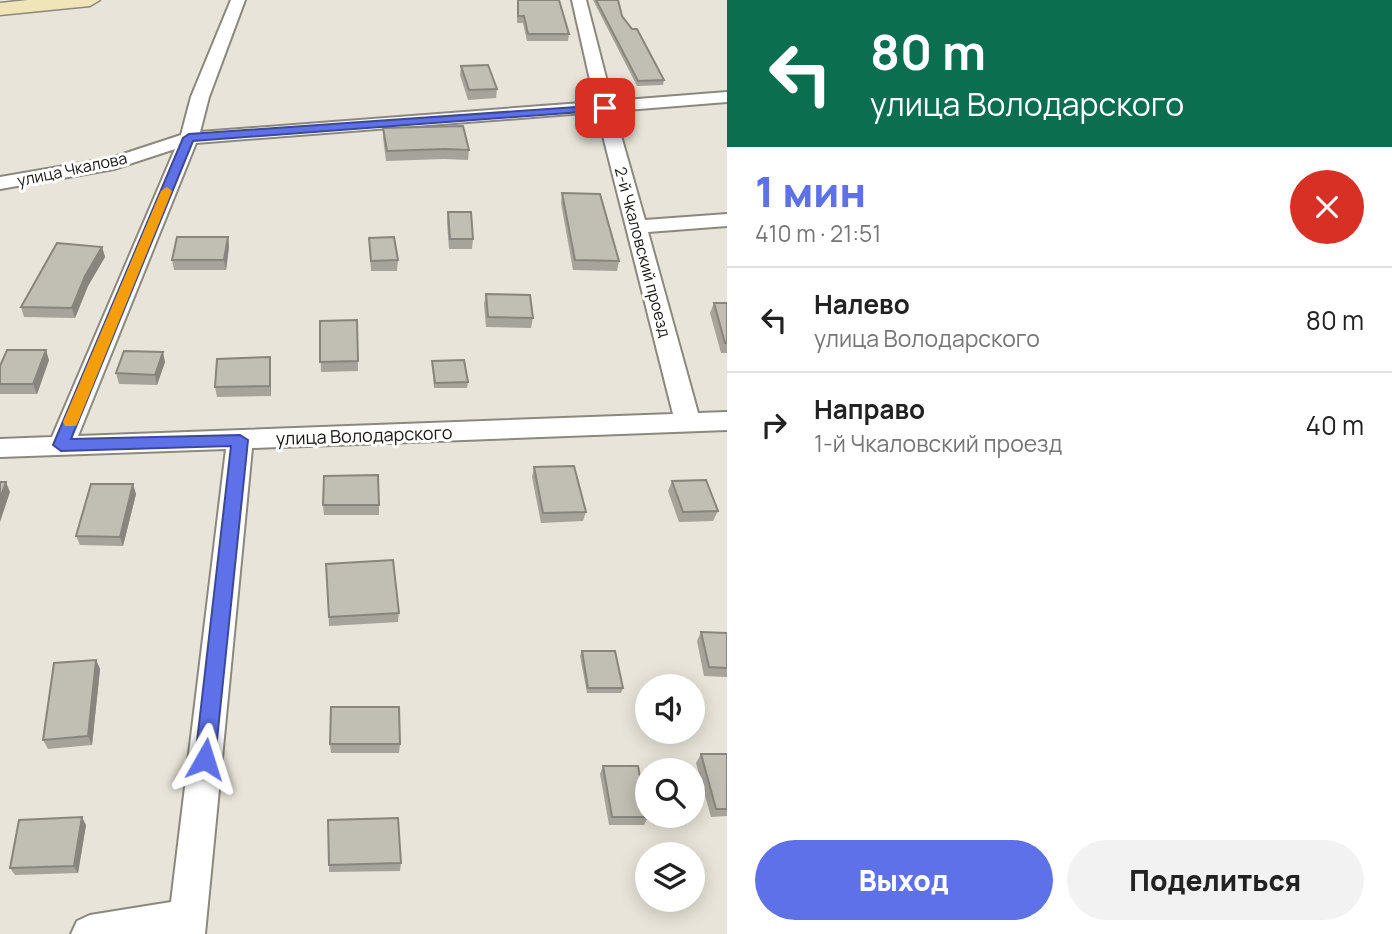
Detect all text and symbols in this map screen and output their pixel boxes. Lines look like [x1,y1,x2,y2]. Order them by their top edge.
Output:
text: 80 m [870,18,986,85]
icon: left [755,28,846,119]
pin [575,78,635,138]
text: улица Володарского [870,82,1184,126]
icon: arrive [586,89,624,127]
street label: улица Чкалова [15,147,129,191]
text: 1 мин [755,162,866,220]
street label: 2-й Чкаловский проезд [610,164,676,340]
button: close [1290,170,1364,244]
text: 410 m · 21:51 [755,217,881,249]
text: Налево [814,286,910,322]
icon: left [755,301,793,339]
text: 80 m [1306,302,1364,338]
text: улица Володарского [814,322,1040,354]
text: Направо [814,391,925,427]
icon: right [755,406,793,444]
text: 40 m [1306,407,1364,443]
street label: улица Володарского [275,420,453,450]
text: 1-й Чкаловский проезд [814,427,1062,459]
map controls [635,674,705,912]
button: sound [635,674,705,744]
position arrow [168,722,242,796]
button: search [635,758,705,828]
button: Выход [755,840,1053,920]
button: Поделиться [1067,840,1364,920]
button: layers [635,842,705,912]

